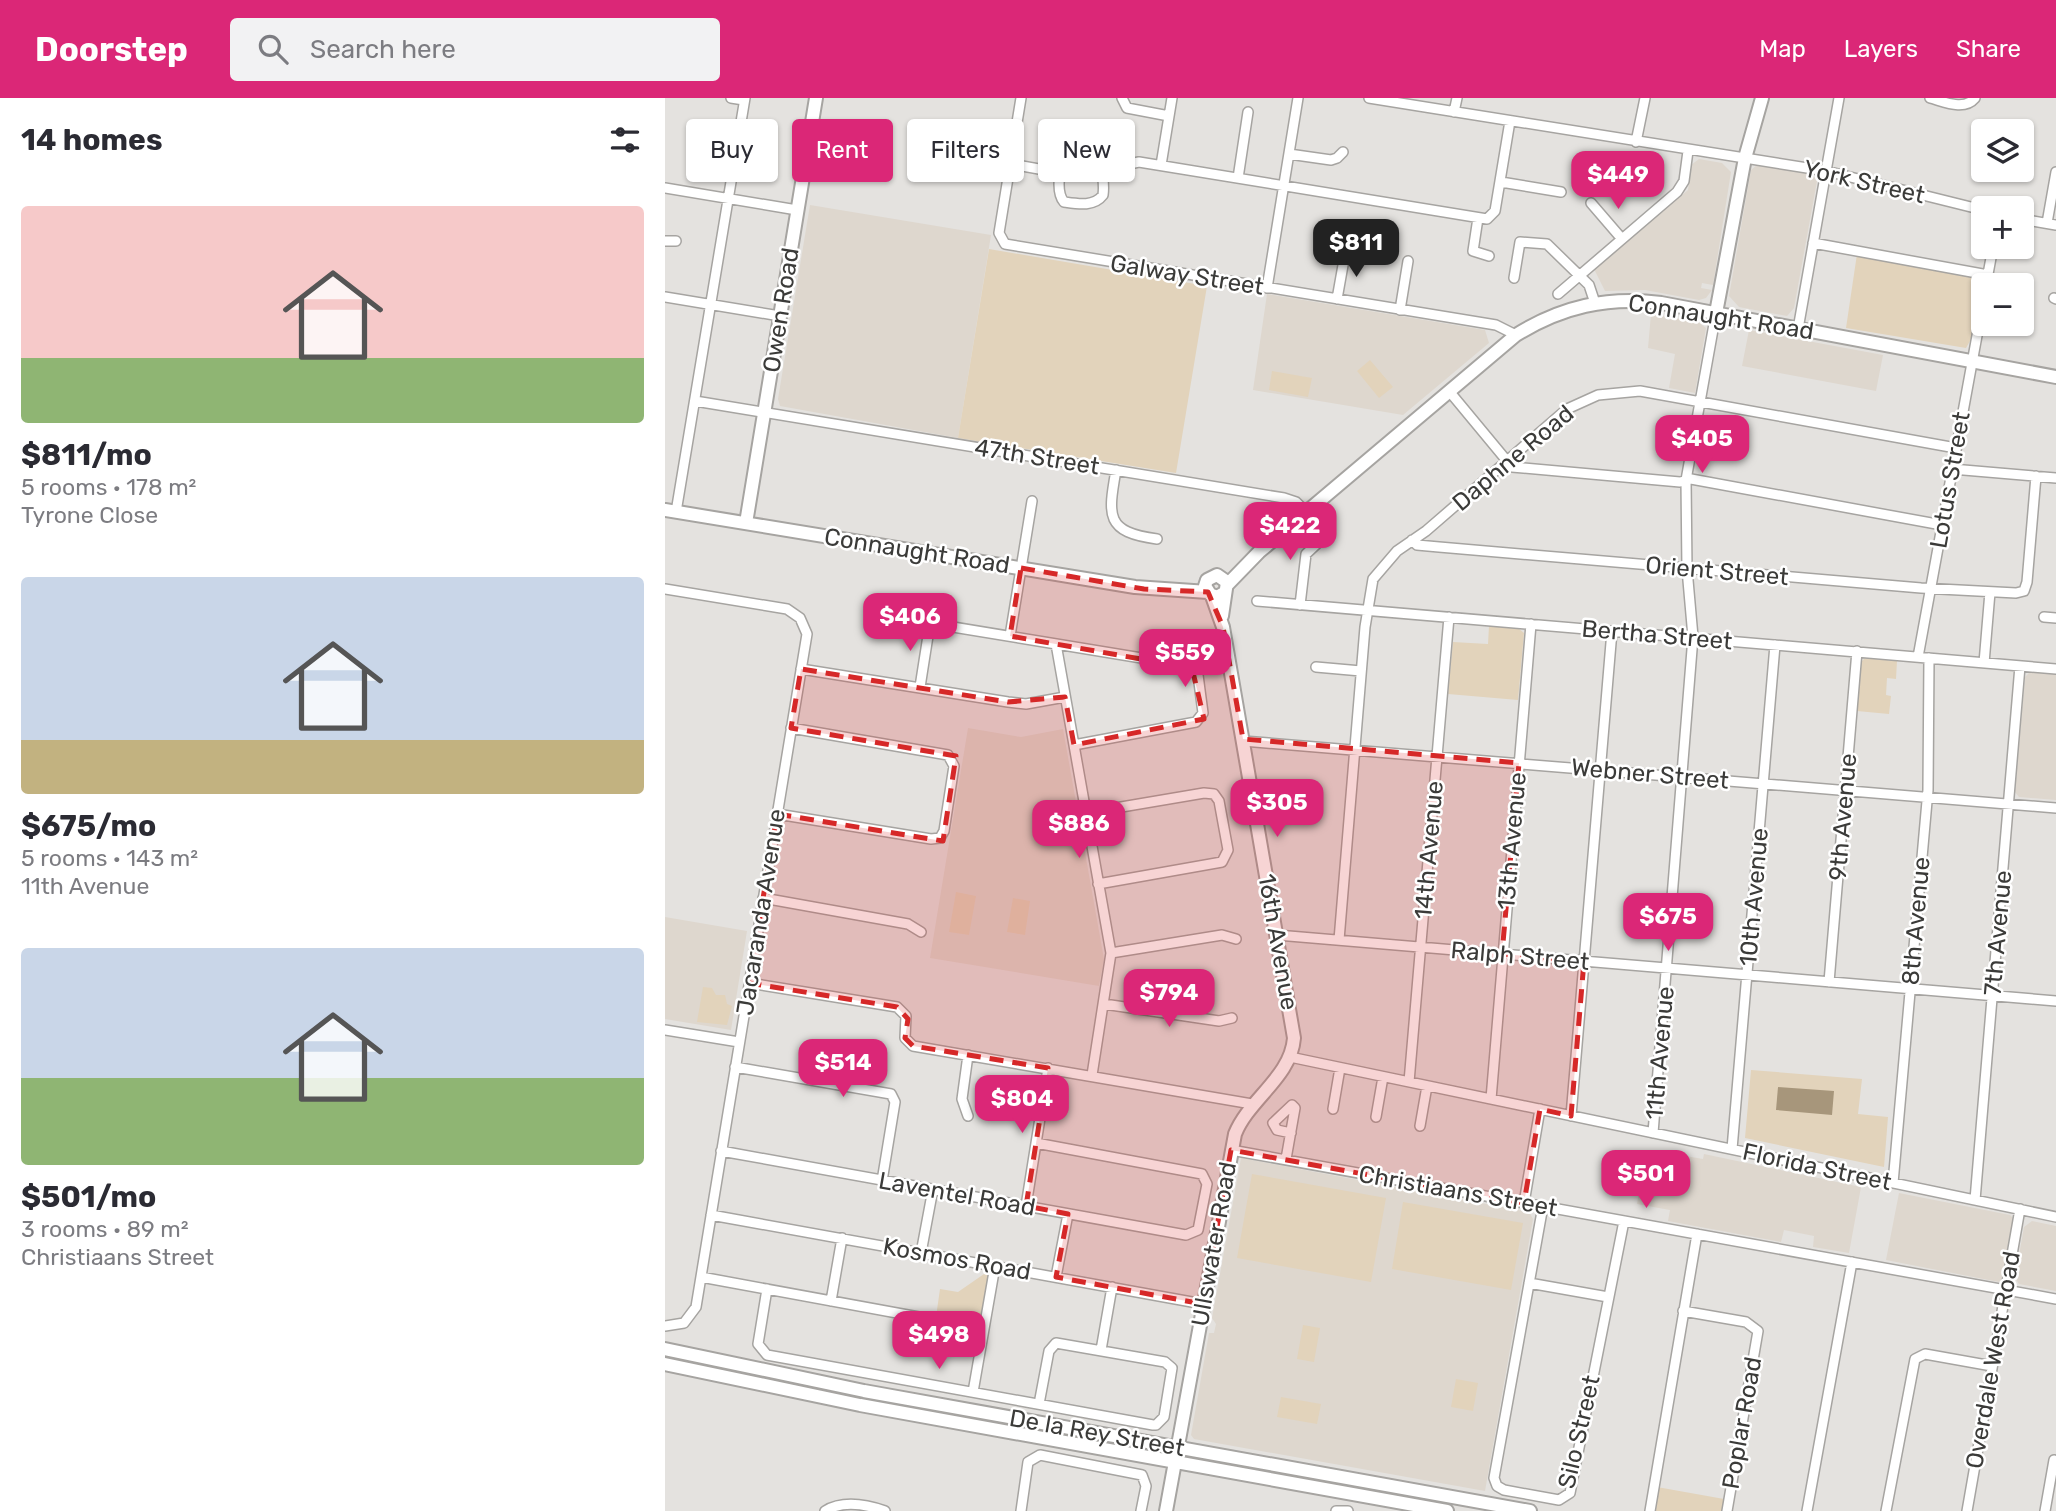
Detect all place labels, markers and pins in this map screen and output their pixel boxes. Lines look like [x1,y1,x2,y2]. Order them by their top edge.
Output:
pin: $449 [1577,152,1659,211]
pin: $811 [1315,220,1397,279]
pin: $405 [1661,416,1743,475]
pin: $422 [1249,503,1331,562]
pin: $406 [869,594,951,653]
pin: $559 [1144,630,1226,689]
pin: $305 [1236,780,1318,839]
pin: $886 [1038,800,1120,860]
pin: $675 [1627,894,1709,953]
pin: $794 [1128,970,1210,1029]
pin: $514 [802,1040,884,1099]
pin: $804 [981,1076,1063,1135]
pin: $501 [1605,1150,1687,1210]
pin: $498 [898,1312,980,1371]

